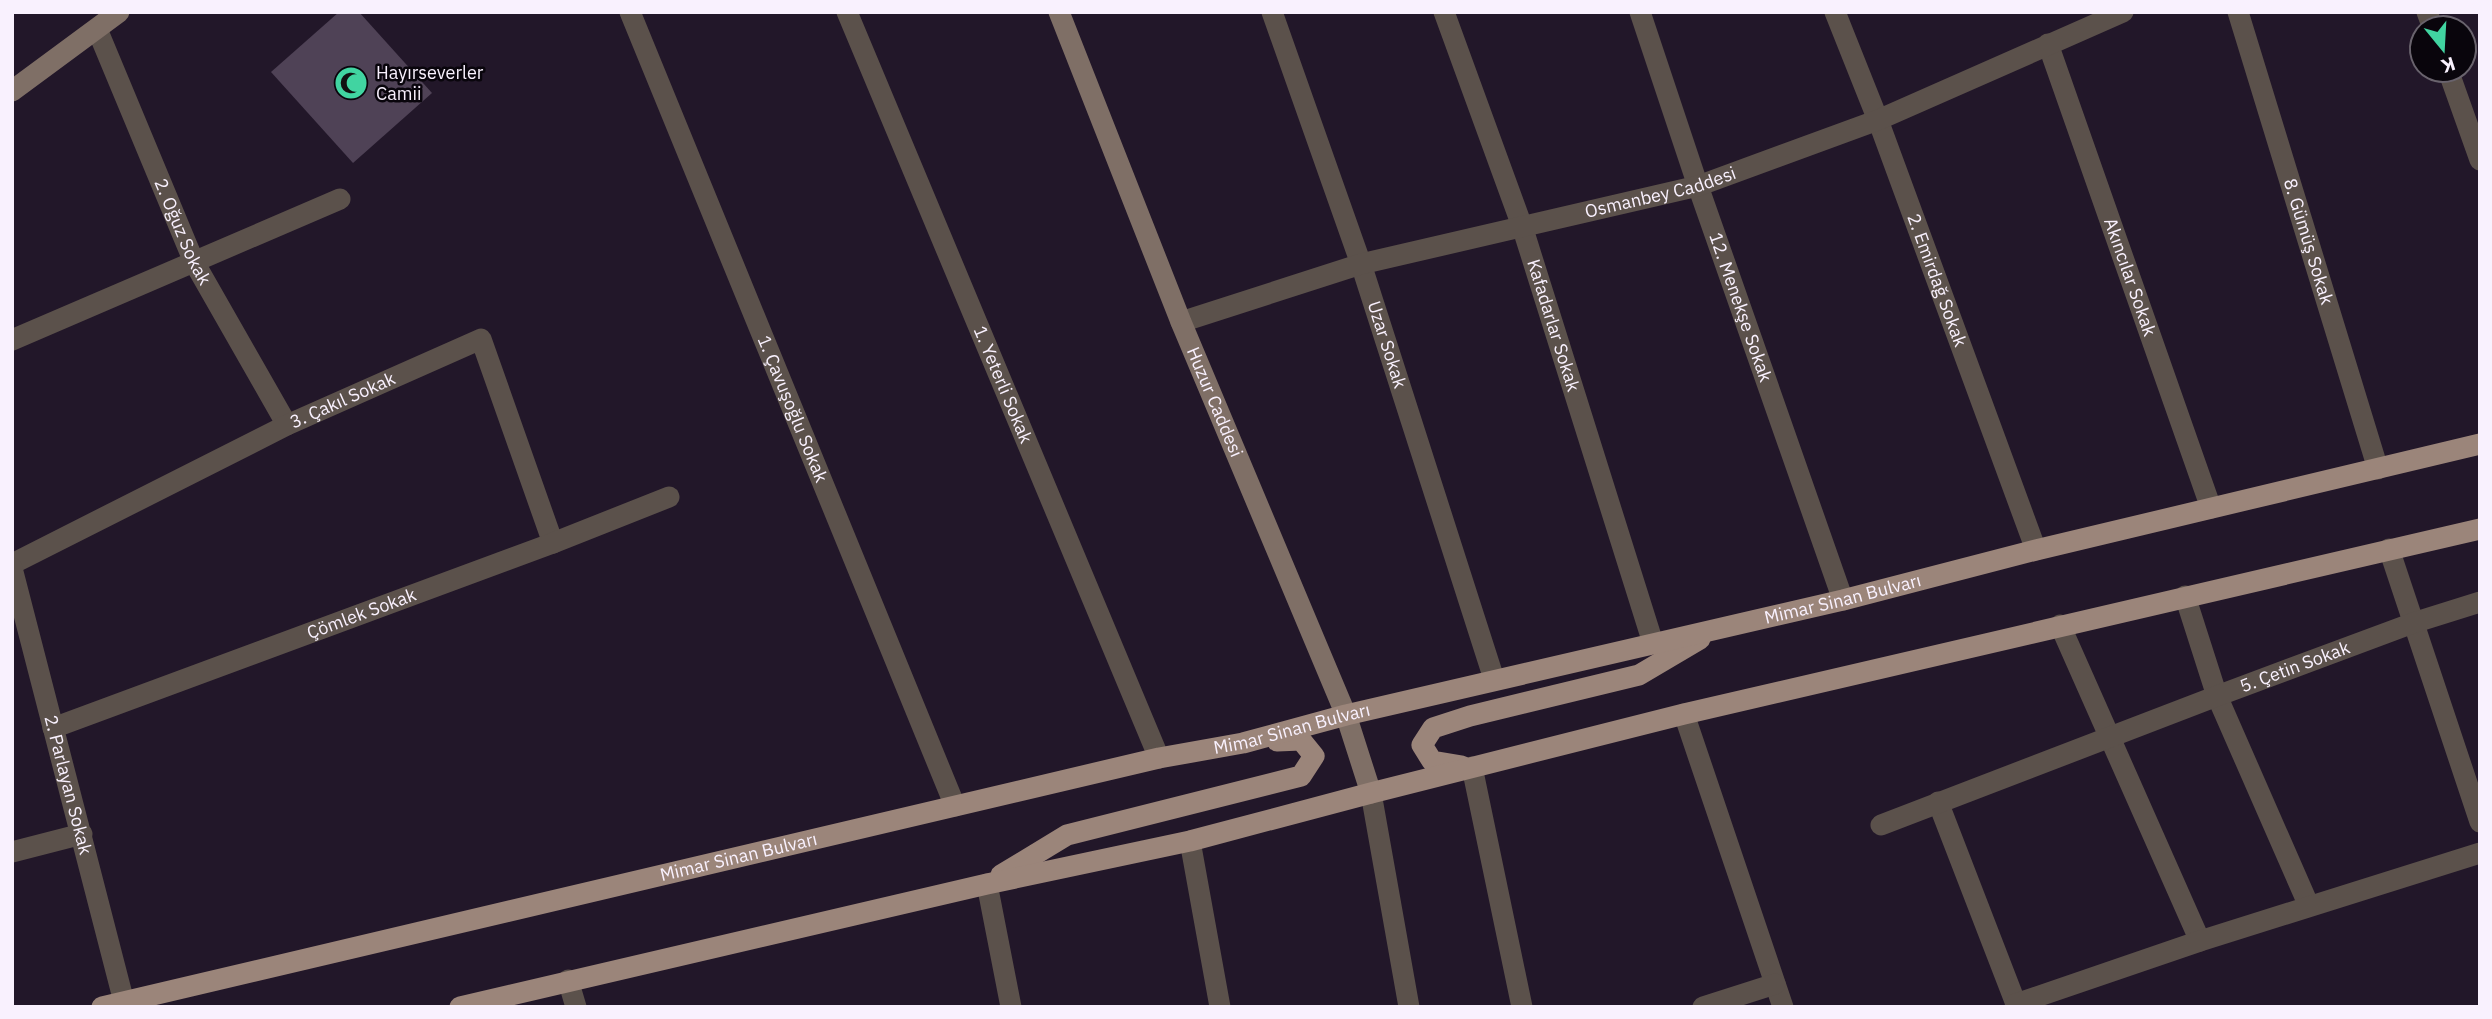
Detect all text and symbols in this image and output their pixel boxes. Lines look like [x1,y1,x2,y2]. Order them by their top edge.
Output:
north arrow [2408,14,2478,84]
text: K [2438,52,2458,79]
place label: Hayırseverler Camii [376,61,484,105]
mosque icon: Hayırseverler Camii [332,64,370,102]
street label: Osmanbey Caddesi [1583,161,1739,223]
street label: 2. Oğuz Sokak [149,175,217,289]
street label: 8. Gümüş Sokak [2279,175,2339,308]
street label: 2. Emirdağ Sokak [1902,210,1973,350]
street label: Akıncılar Sokak [2099,215,2162,340]
street label: 12. Menekşe Sokak [1704,229,1778,385]
street label: Kafadarlar Sokak [1522,256,1585,395]
street label: Uzar Sokak [1363,298,1412,391]
street label: 1. Yeterli Sokak [969,322,1038,447]
street label: 1. Çavuşoğlu Sokak [753,332,833,486]
street label: Huzur Caddesi [1182,343,1248,460]
street label: 3. Çakıl Sokak [286,366,399,433]
street label: Mimar Sinan Bulvarı [1762,568,1923,629]
street label: Çömlek Sokak [304,583,420,644]
street label: 5. Çetin Sokak [2237,635,2353,697]
street label: Mimar Sinan Bulvarı [1212,698,1372,759]
street label: 2. Parlayan Sokak [39,713,98,858]
street label: Mimar Sinan Bulvarı [658,827,819,886]

